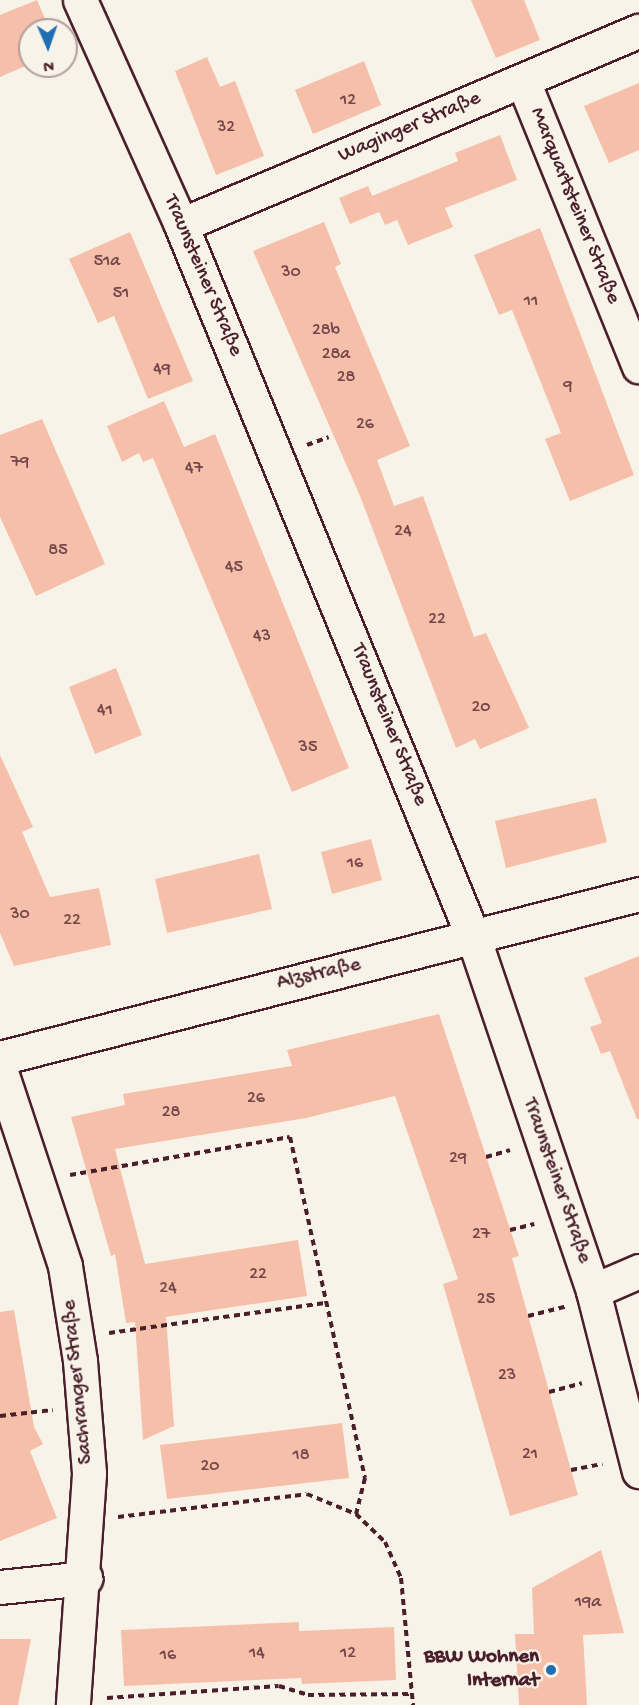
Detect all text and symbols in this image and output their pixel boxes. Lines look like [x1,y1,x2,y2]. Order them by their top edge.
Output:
north arrow [18,18,78,78]
text: N [43,55,54,74]
street label: Waginger Straße [335,87,485,169]
house number: 12 [340,90,356,112]
street label: Marquartsteiner Straße [523,104,625,308]
house number: 32 [217,117,235,139]
street label: Traunsteiner Straße [157,191,247,361]
house number: 51a [94,251,120,273]
house number: 30 [281,262,301,284]
house number: 51 [113,283,129,305]
house number: 11 [524,291,538,313]
house number: 28b [312,320,340,342]
house number: 28a [322,344,350,366]
house number: 49 [153,359,171,381]
house number: 28 [337,367,355,389]
house number: 9 [563,376,573,398]
house number: 26 [356,414,374,436]
house number: 79 [11,452,29,474]
house number: 47 [185,458,203,480]
house number: 24 [394,521,412,543]
house number: 85 [48,540,68,562]
house number: 45 [225,557,243,579]
house number: 22 [428,609,446,631]
house number: 43 [253,626,271,648]
street label: Traunsteiner Straße [344,640,432,810]
house number: 20 [471,697,491,719]
house number: 41 [97,700,113,722]
house number: 35 [299,737,317,759]
house number: 16 [347,853,363,875]
house number: 30 [10,904,30,926]
house number: 22 [63,910,81,932]
street label: Alzstraße [275,953,363,997]
house number: 26 [247,1088,265,1110]
street label: Traunsteiner Straße [516,1095,596,1267]
house number: 28 [162,1102,180,1124]
house number: 29 [449,1148,467,1170]
house number: 27 [472,1224,490,1246]
house number: 22 [249,1264,267,1286]
house number: 24 [159,1278,177,1300]
house number: 25 [477,1289,495,1311]
street label: Sachranger Straße [58,1299,100,1465]
house number: 23 [498,1365,516,1387]
house number: 21 [522,1444,538,1466]
house number: 18 [292,1445,310,1467]
house number: 20 [200,1456,220,1478]
house number: 19a [575,1592,601,1614]
house number: 14 [249,1643,265,1665]
house number: 12 [340,1643,356,1665]
house number: 16 [160,1645,176,1667]
place label: BBW Wohnen Internat [424,1645,539,1695]
marker: BBW Wohnen Internat [544,1663,558,1677]

